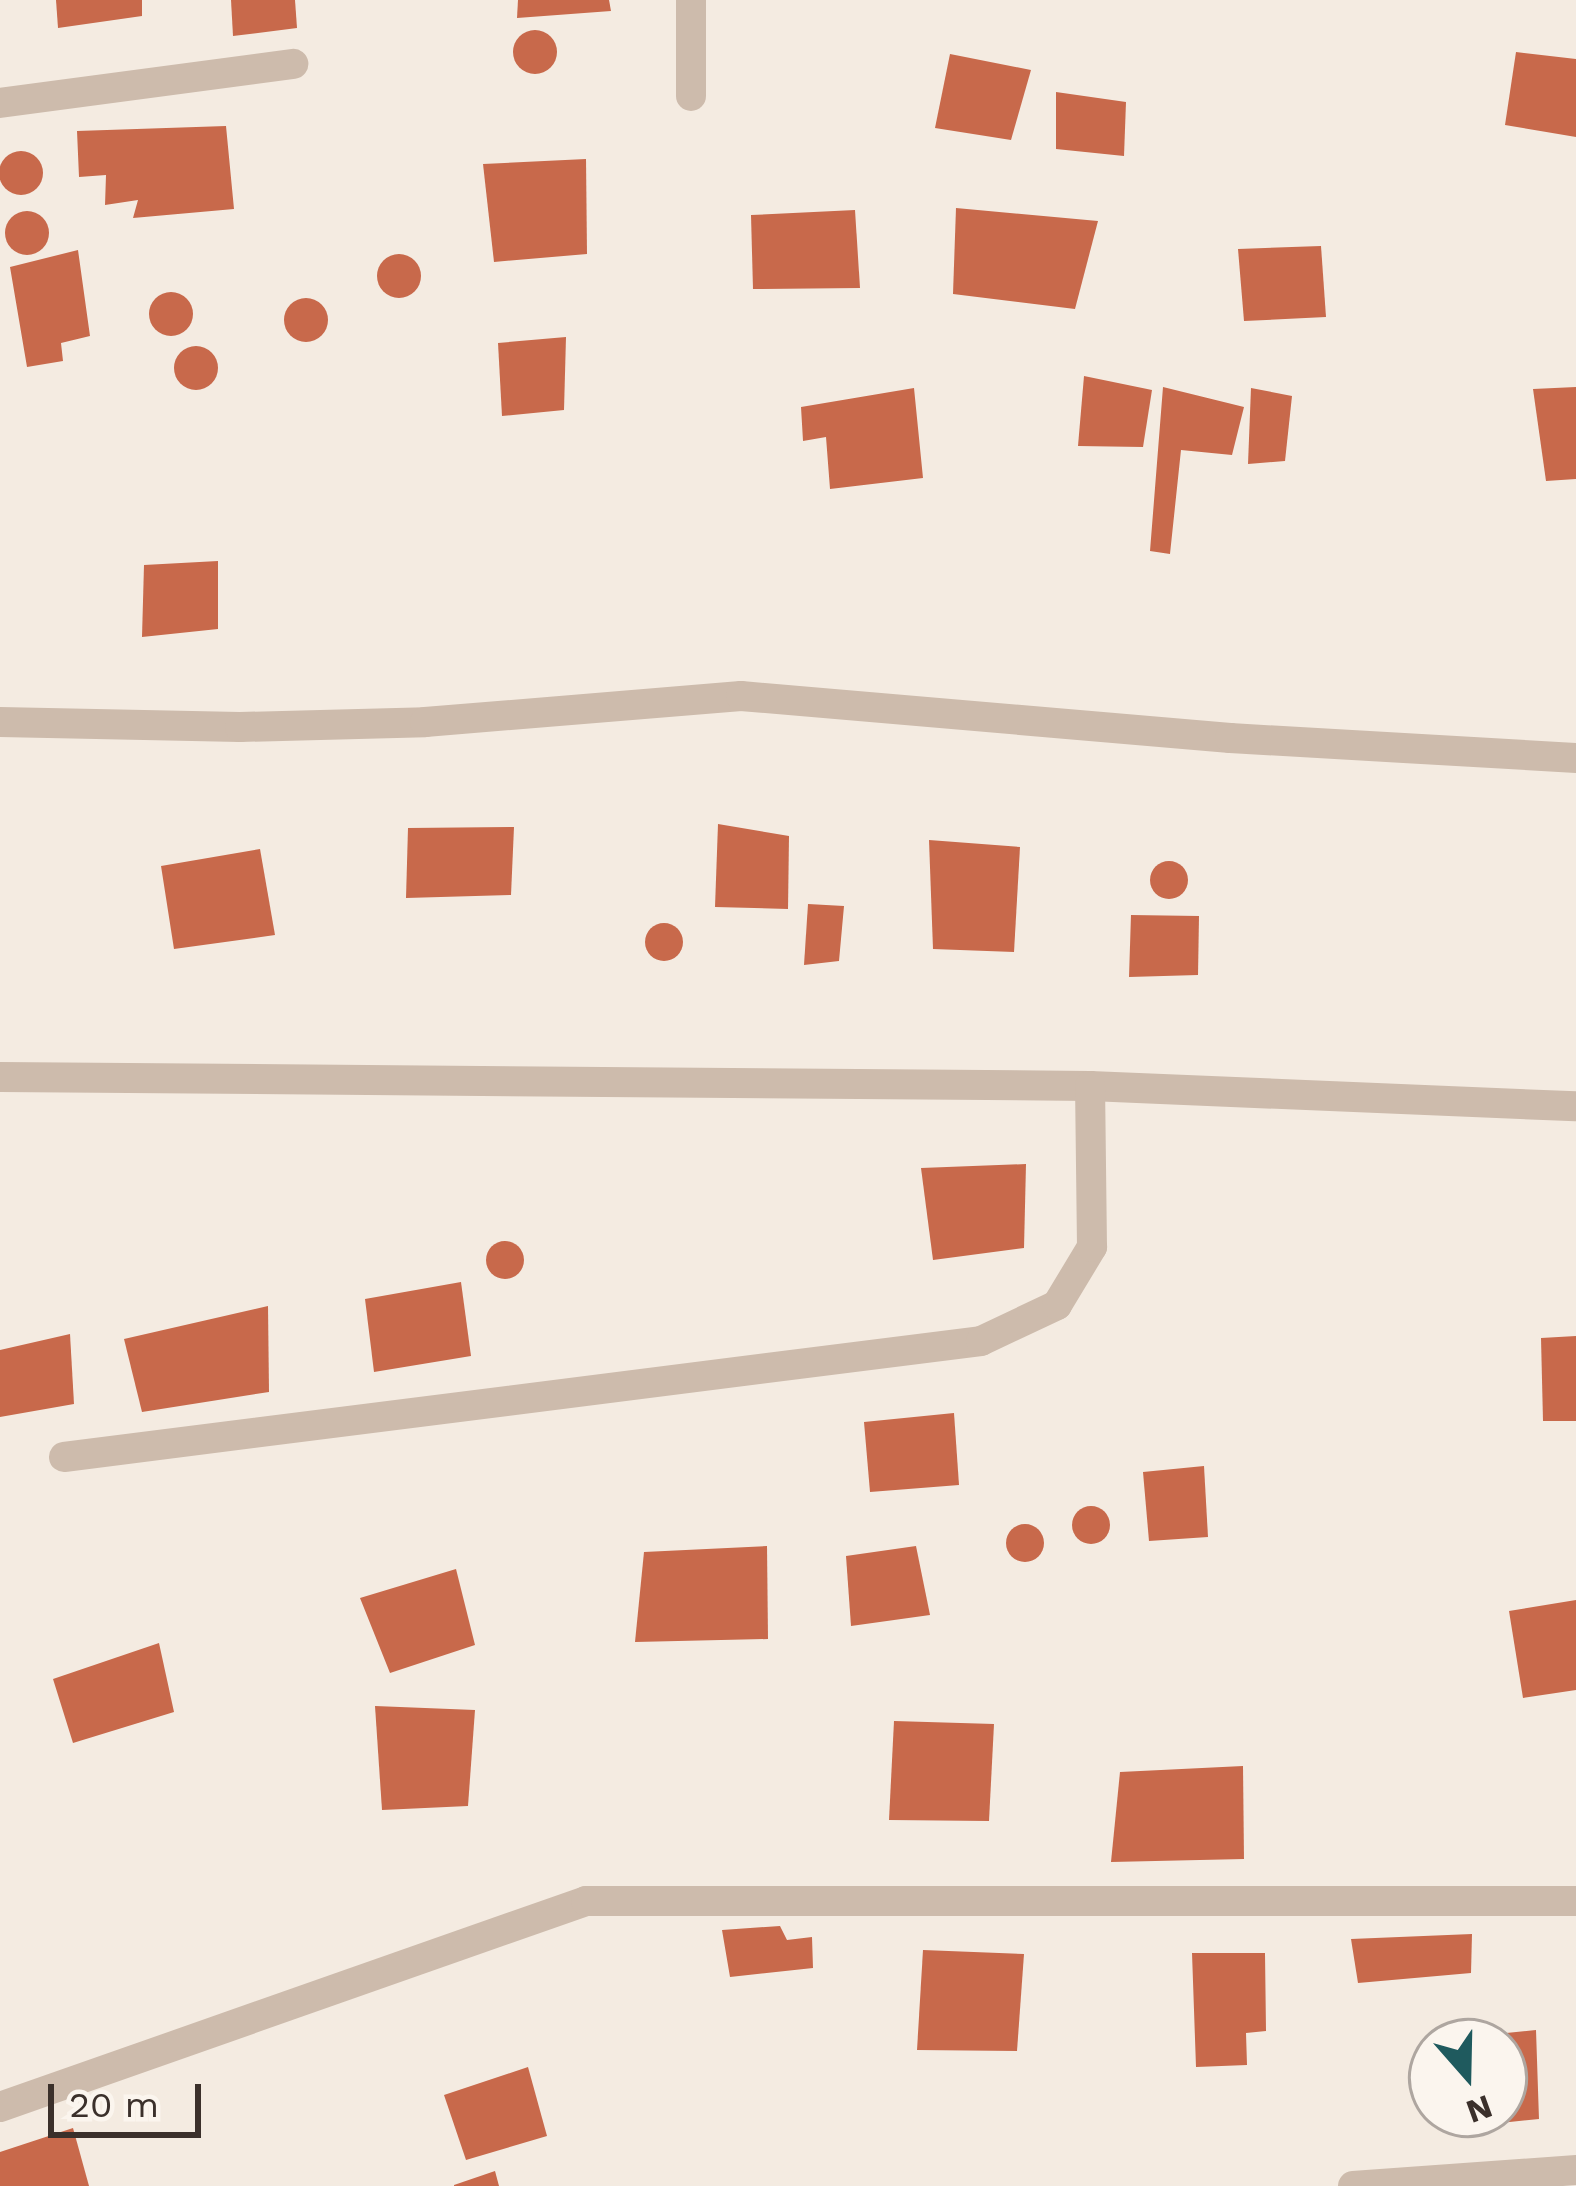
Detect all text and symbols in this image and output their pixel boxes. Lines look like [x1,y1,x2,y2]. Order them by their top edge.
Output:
north arrow [1408,2018,1528,2138]
scale bar [54,2060,207,2134]
text: 20 m [69,2084,159,2126]
text: N [1461,2087,1498,2132]

